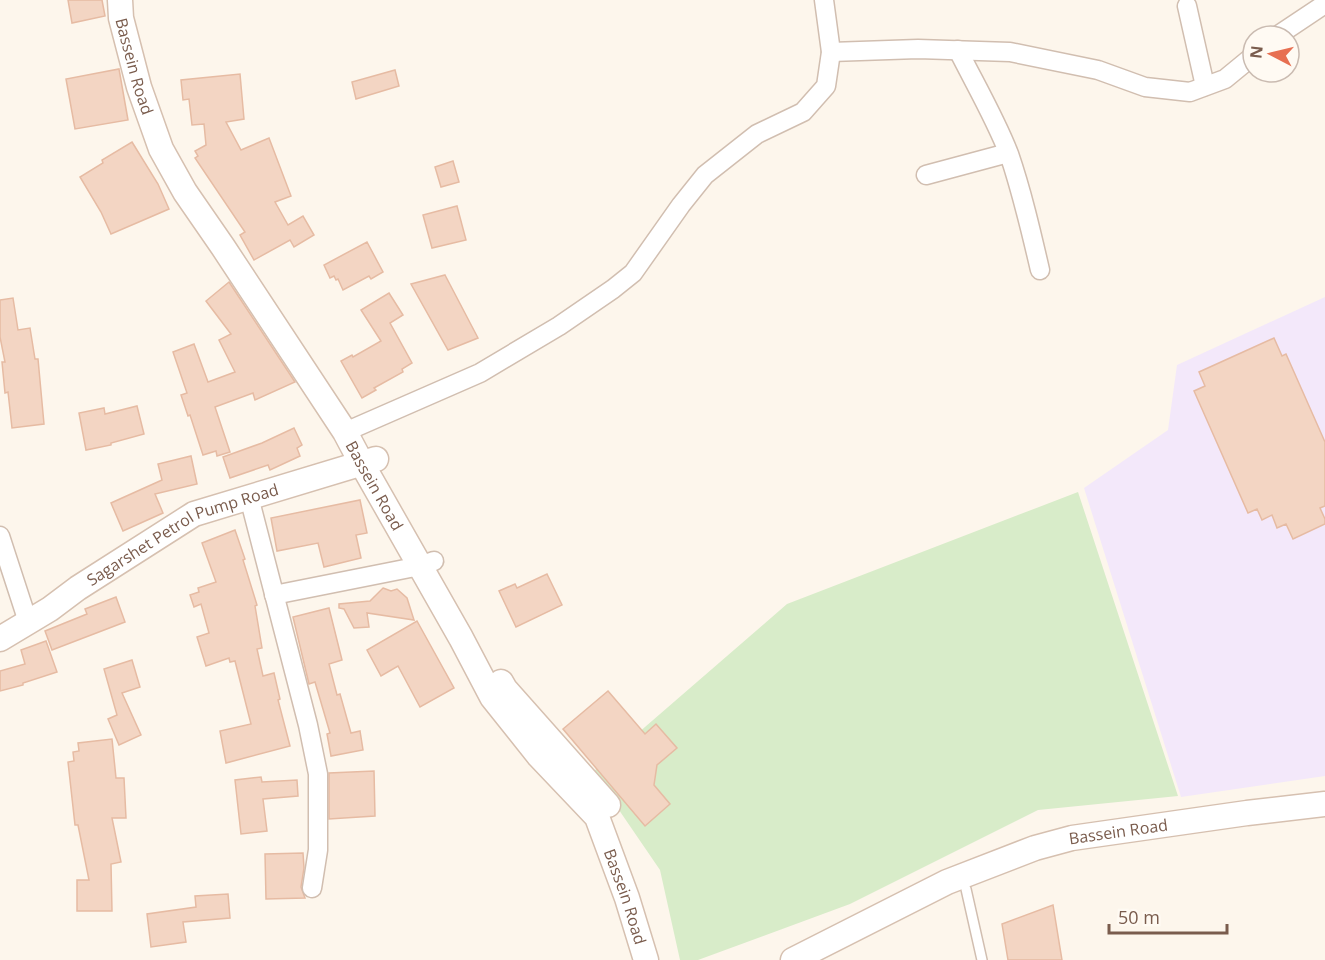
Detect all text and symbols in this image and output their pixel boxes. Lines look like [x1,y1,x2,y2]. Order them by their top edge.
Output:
street label: Bassein Road [110,15,159,118]
north arrow [1241,24,1301,84]
text: N [1244,44,1268,60]
street label: Bassein Road [341,437,409,534]
street label: Sagarshet Petrol Pump Road [82,478,281,591]
street label: Bassein Road [1067,813,1169,849]
street label: Bassein Road [599,846,652,947]
scale bar [1109,897,1228,935]
text: 50 m [1118,905,1160,929]

